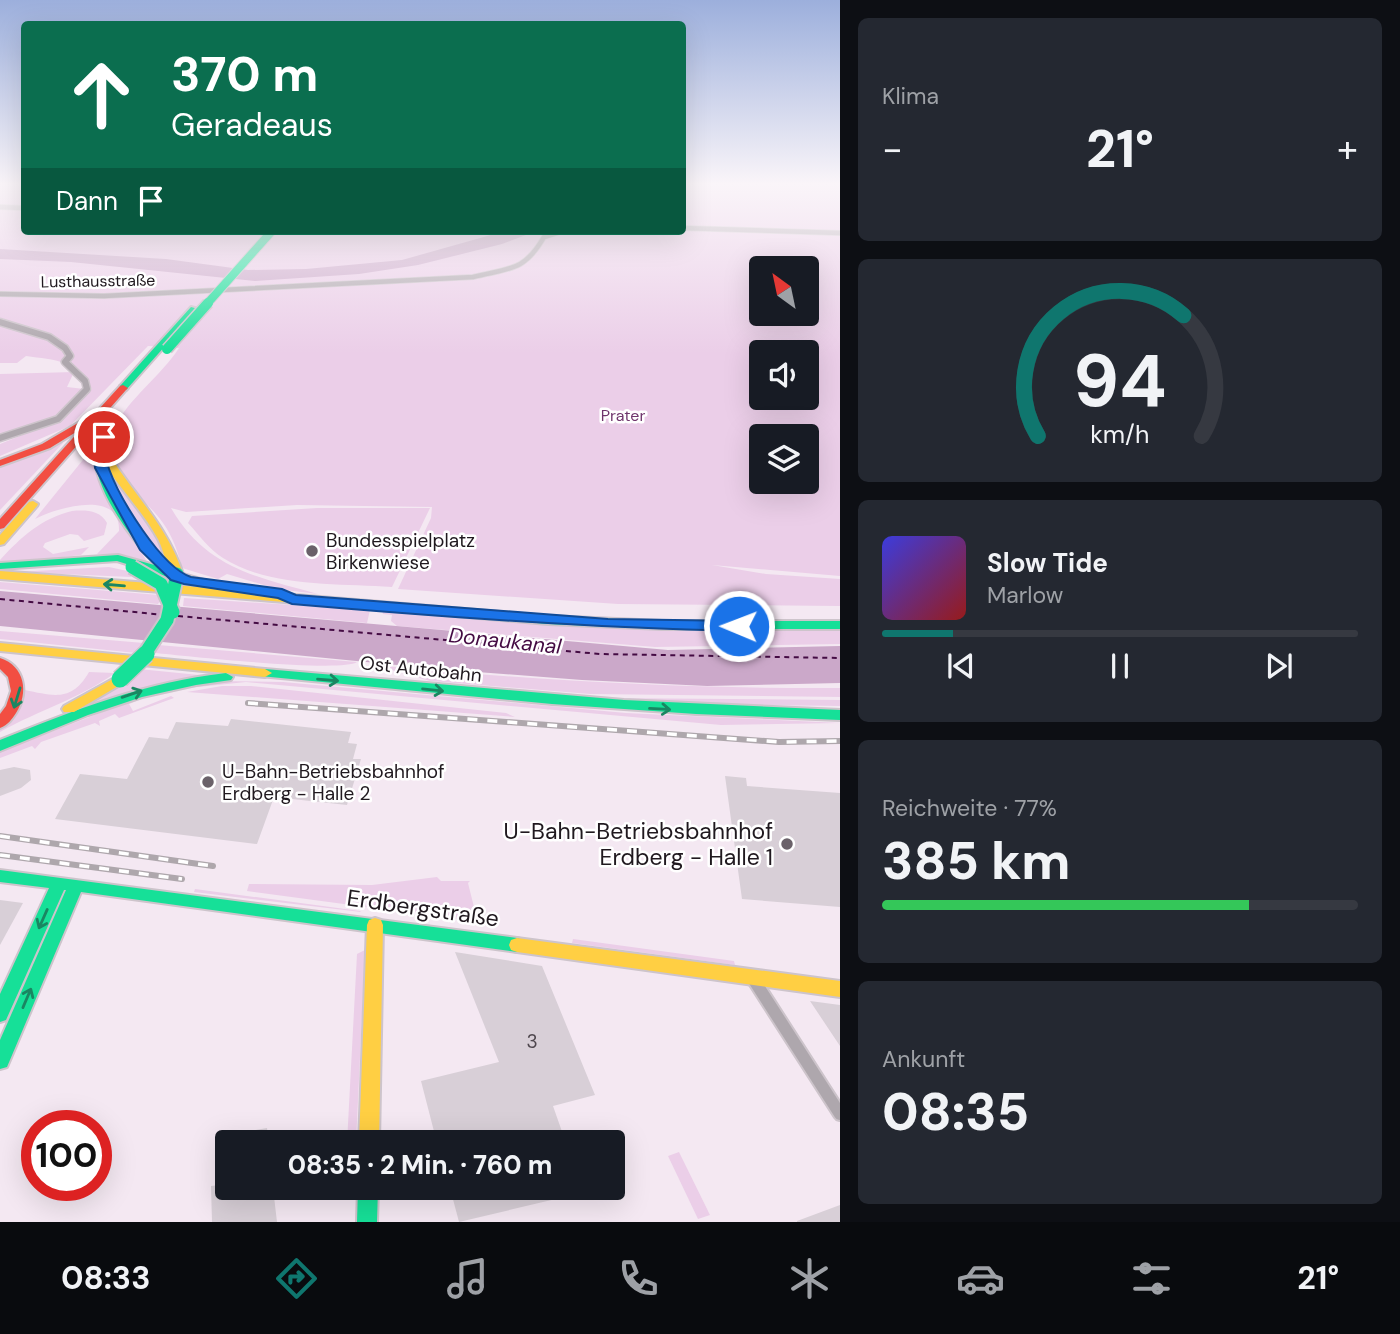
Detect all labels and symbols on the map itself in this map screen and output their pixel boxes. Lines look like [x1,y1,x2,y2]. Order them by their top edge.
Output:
north arrow [749,256,819,326]
street label: Lusthausstraße [40,270,156,292]
park label: Prater [601,405,645,426]
pin [74,407,134,467]
place label: Bundesspielplatz Birkenwiese [326,528,475,575]
marker: Bundesspielplatz Birkenwiese [304,543,320,559]
one-way arrow [103,578,126,591]
position arrow [702,589,776,663]
water label: Donaukanal [447,621,563,661]
street label: Ost Autobahn [359,650,483,688]
one-way arrow [316,673,339,686]
one-way arrow [421,684,444,697]
one-way arrow [9,686,22,708]
one-way arrow [120,687,142,699]
one-way arrow [648,703,671,716]
place label: U-Bahn-Betriebsbahnhof Erdberg - Halle 2 [222,759,445,806]
marker: U-Bahn-Betriebsbahnhof Erdberg - Halle 2 [200,774,216,790]
place label: U-Bahn-Betriebsbahnhof Erdberg - Halle 1 [504,816,773,872]
marker: U-Bahn-Betriebsbahnhof Erdberg - Halle 1 [779,836,795,852]
street label: Erdbergstraße [345,882,501,934]
one-way arrow [36,908,49,929]
one-way arrow [21,988,34,1009]
house number: 3 [526,1029,538,1054]
speed limit sign: 100 [21,1110,112,1201]

